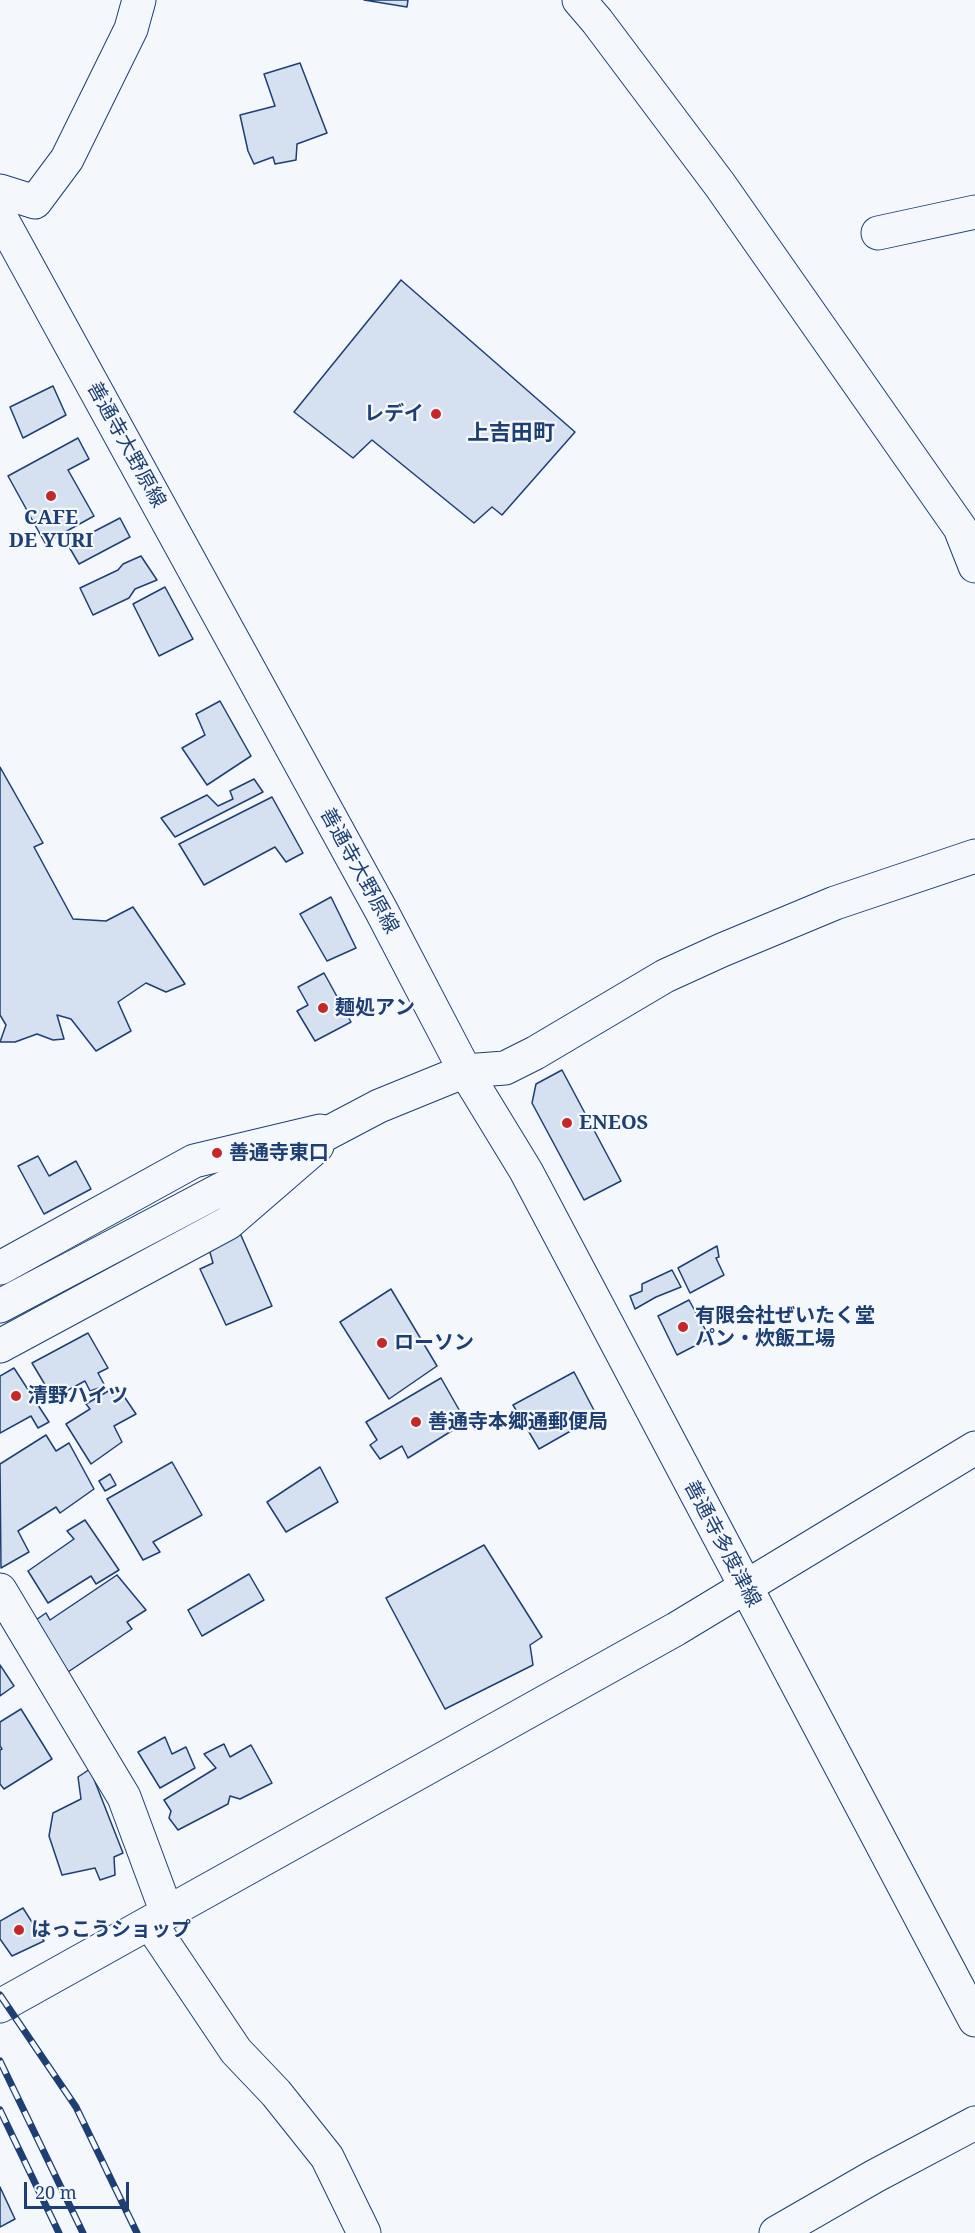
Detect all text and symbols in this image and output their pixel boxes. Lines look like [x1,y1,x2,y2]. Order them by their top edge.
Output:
street label: 善通寺大野原線 [82,378,170,512]
place label: レデイ [364,402,424,426]
marker: レデイ [429,407,443,421]
district label: 上吉田町 [467,421,555,447]
marker: CAFE DE YURI [44,489,58,503]
place label: CAFE DE YURI [9,506,93,553]
street label: 善通寺大野原線 [315,804,403,938]
place label: 麺処アン [335,996,415,1020]
marker: 麺処アン [316,1001,330,1015]
place label: ENEOS [579,1111,648,1135]
marker: ENEOS [560,1116,574,1130]
place label: 善通寺東口 [229,1141,329,1165]
marker: 善通寺東口 [210,1146,224,1160]
place label: 有限会社ぜいたく堂 パン・炊飯工場 [695,1304,875,1351]
marker: 有限会社ぜいたく堂 パン・炊飯工場 [676,1320,690,1334]
place label: ローソン [394,1331,474,1355]
marker: ローソン [375,1336,389,1350]
place label: 清野ハイツ [28,1384,128,1408]
marker: 清野ハイツ [9,1389,23,1403]
place label: 善通寺本郷通郵便局 [428,1410,608,1434]
marker: 善通寺本郷通郵便局 [409,1415,423,1429]
street label: 善通寺多度津線 [679,1477,765,1611]
place label: はっこうショップ [31,1918,191,1942]
marker: はっこうショップ [12,1923,26,1937]
scale bar [27,2170,132,2208]
text: 20 m [35,2180,77,2204]

